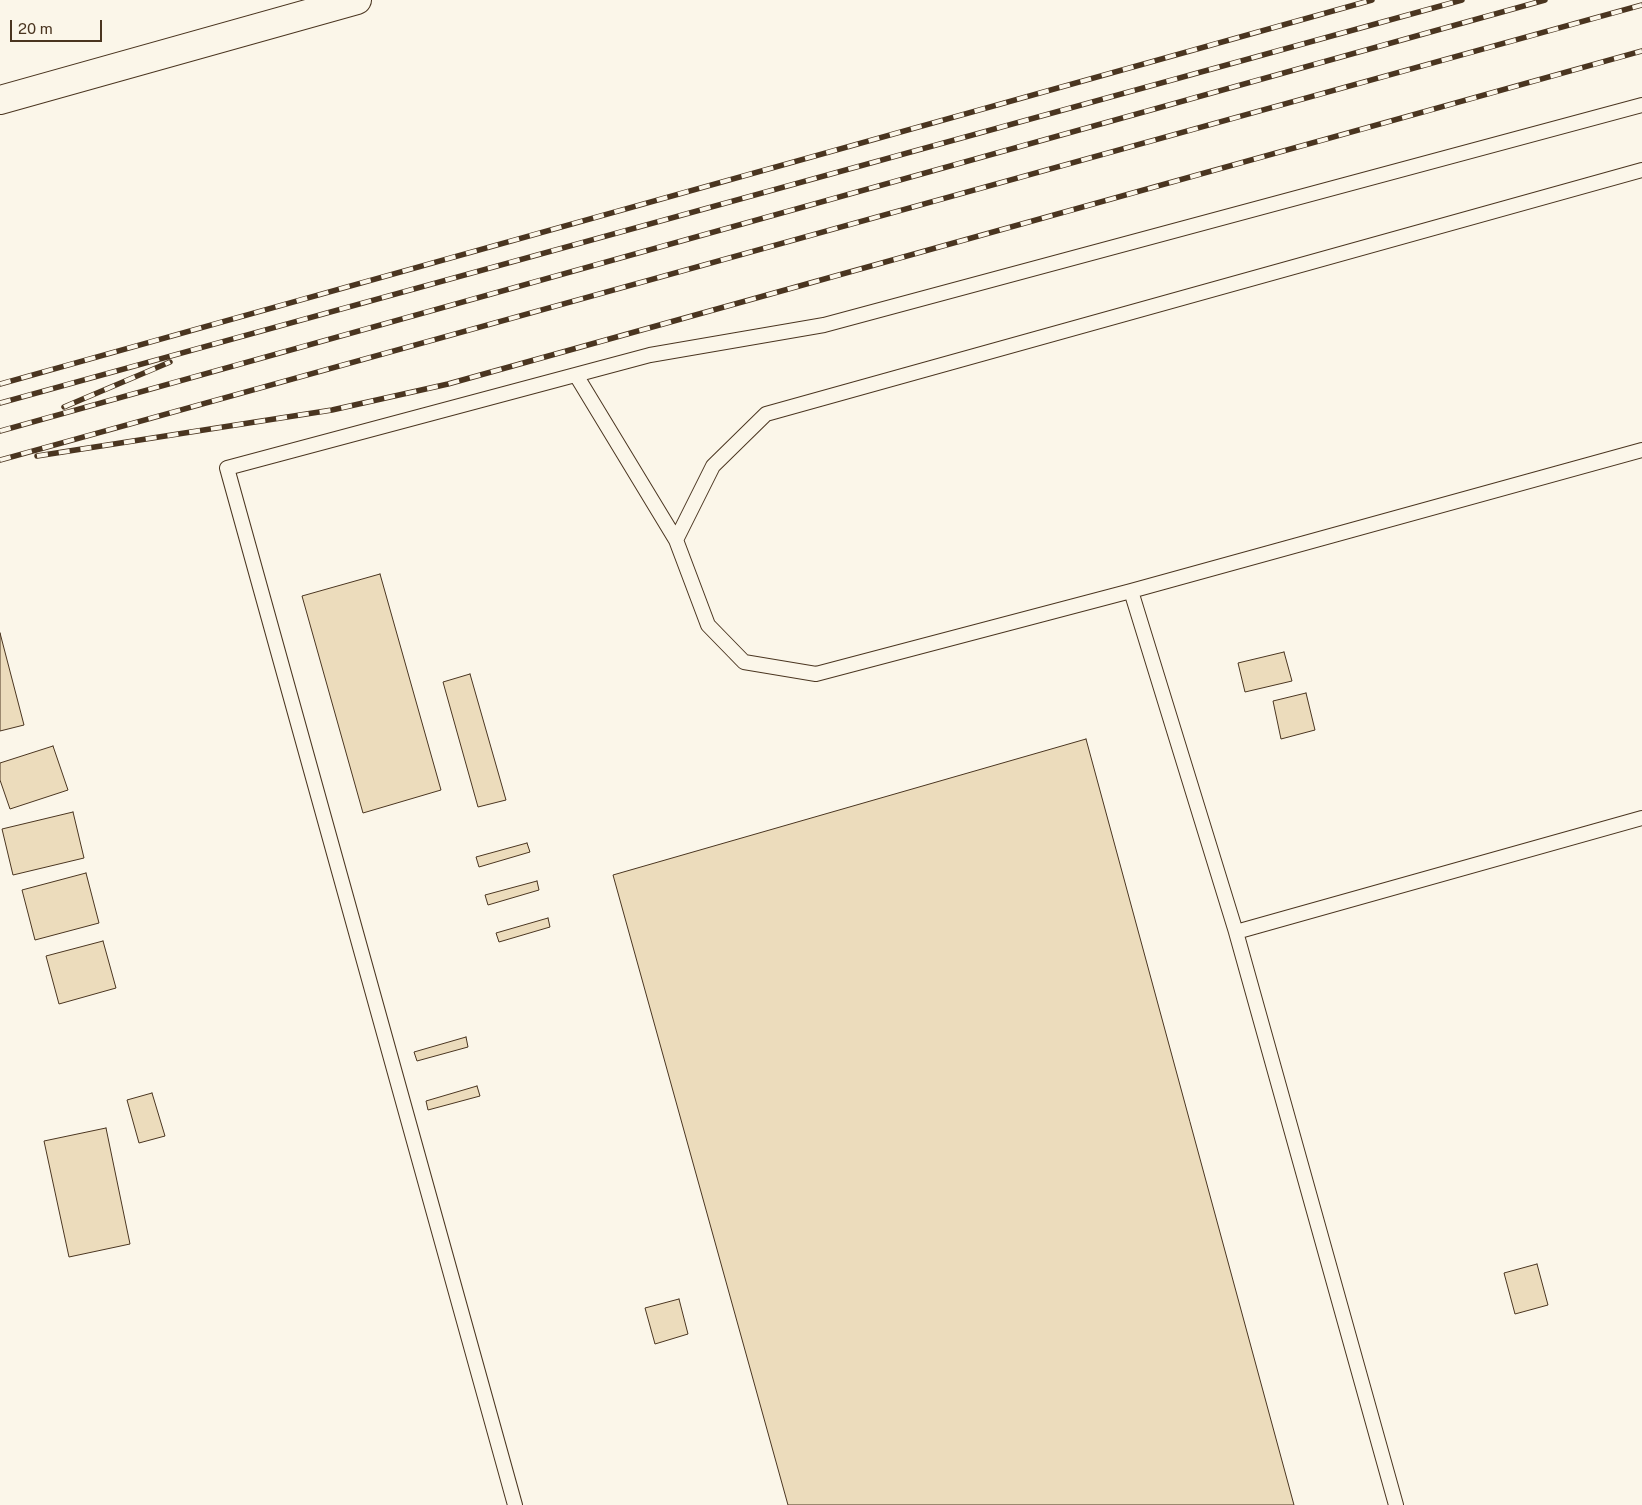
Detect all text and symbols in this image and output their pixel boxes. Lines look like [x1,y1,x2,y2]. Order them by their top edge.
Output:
scale bar [12,10,105,42]
text: 20 m [18,20,53,37]

